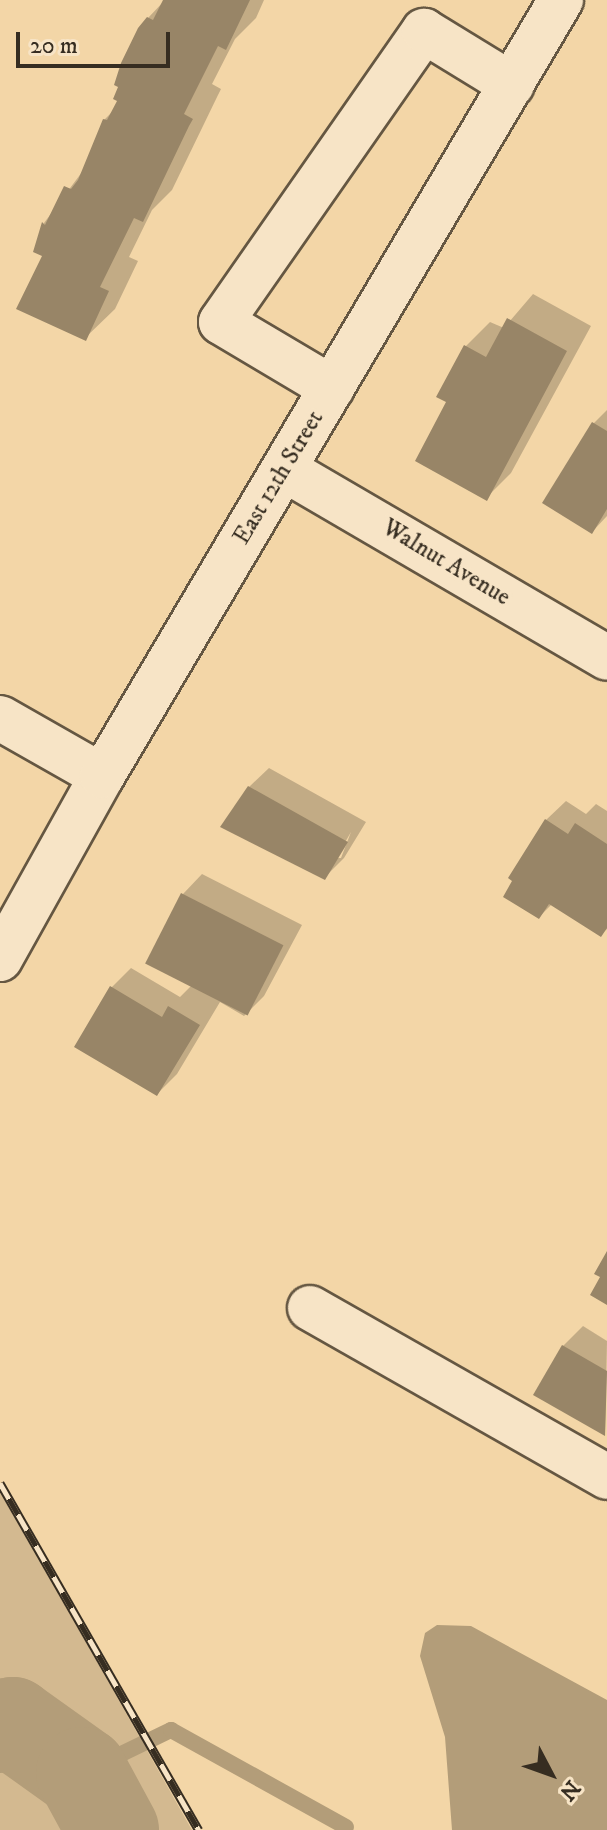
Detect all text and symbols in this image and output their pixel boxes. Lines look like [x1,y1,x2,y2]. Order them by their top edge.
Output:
scale bar [20,16,174,66]
text: 20 m [30,31,78,61]
street label: East 12th Street [228,406,330,550]
street label: Walnut Avenue [377,514,515,612]
north arrow [511,1734,591,1814]
text: N [553,1774,586,1806]

